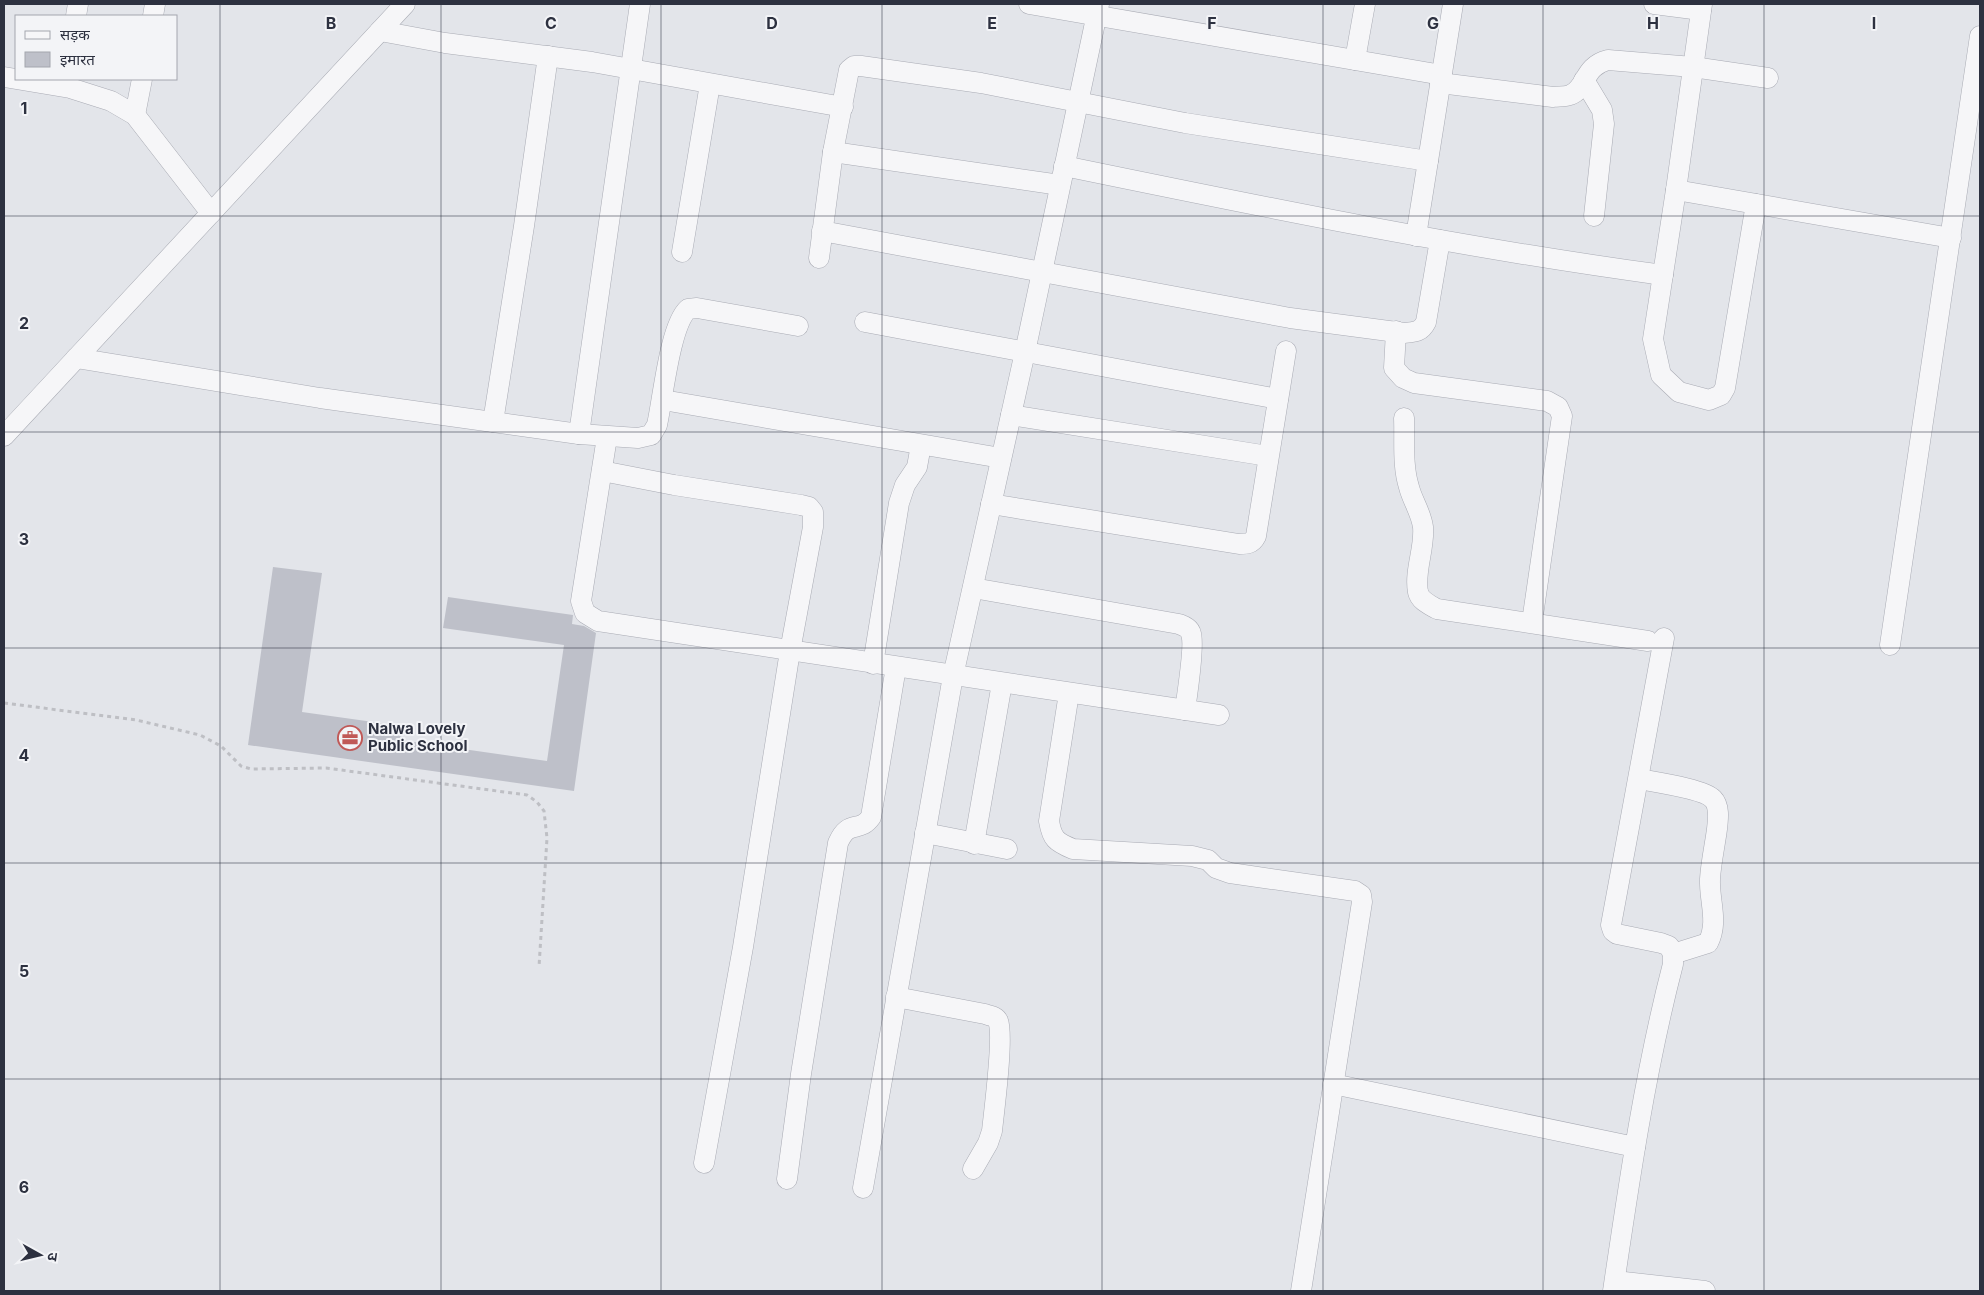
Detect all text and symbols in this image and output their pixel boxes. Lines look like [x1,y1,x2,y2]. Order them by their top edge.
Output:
text: B [326,13,336,33]
text: C [545,13,557,33]
text: D [766,13,778,33]
text: E [987,13,997,33]
text: F [1207,13,1217,33]
text: G [1427,13,1439,33]
text: H [1647,13,1659,33]
text: I [1872,13,1876,33]
legend [15,15,178,80]
text: सड़क [60,25,90,44]
text: इमारत [60,50,95,69]
text: 1 [21,98,27,118]
text: 2 [19,313,29,333]
text: 3 [19,529,29,549]
place label: Nalwa Lovely Public School [368,719,467,755]
office icon: Nalwa Lovely Public School [337,725,363,751]
text: 4 [19,745,30,765]
text: 5 [19,961,29,981]
text: 6 [19,1177,29,1197]
north arrow [15,1230,65,1280]
text: उ [44,1252,62,1263]

